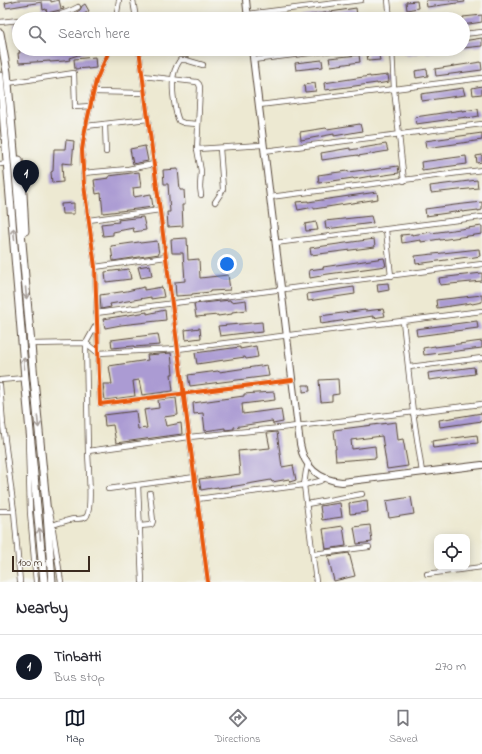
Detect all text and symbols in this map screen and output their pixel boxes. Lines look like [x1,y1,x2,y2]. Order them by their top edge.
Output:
search box [12,12,470,56]
icon: search [26,23,48,45]
text: Search here [58,23,130,45]
pin: 1 [13,160,39,193]
one-way arrow [10,228,17,241]
your location [217,254,237,274]
one-way arrow [23,286,30,299]
one-way arrow [21,357,28,370]
one-way arrow [34,415,42,428]
one-way arrow [37,528,44,541]
map controls [434,534,470,570]
button: locate [434,534,470,570]
scale bar [12,554,90,573]
text: 100 m [18,555,42,571]
text: Nearby [16,596,68,621]
text: Tinbatti [54,646,102,668]
text: 1 [27,657,31,676]
text: 270 m [435,657,466,676]
text: Bus stop [54,668,105,687]
tab: Map [64,707,86,747]
tab: Directions [215,707,261,747]
tab: Saved [389,707,418,747]

